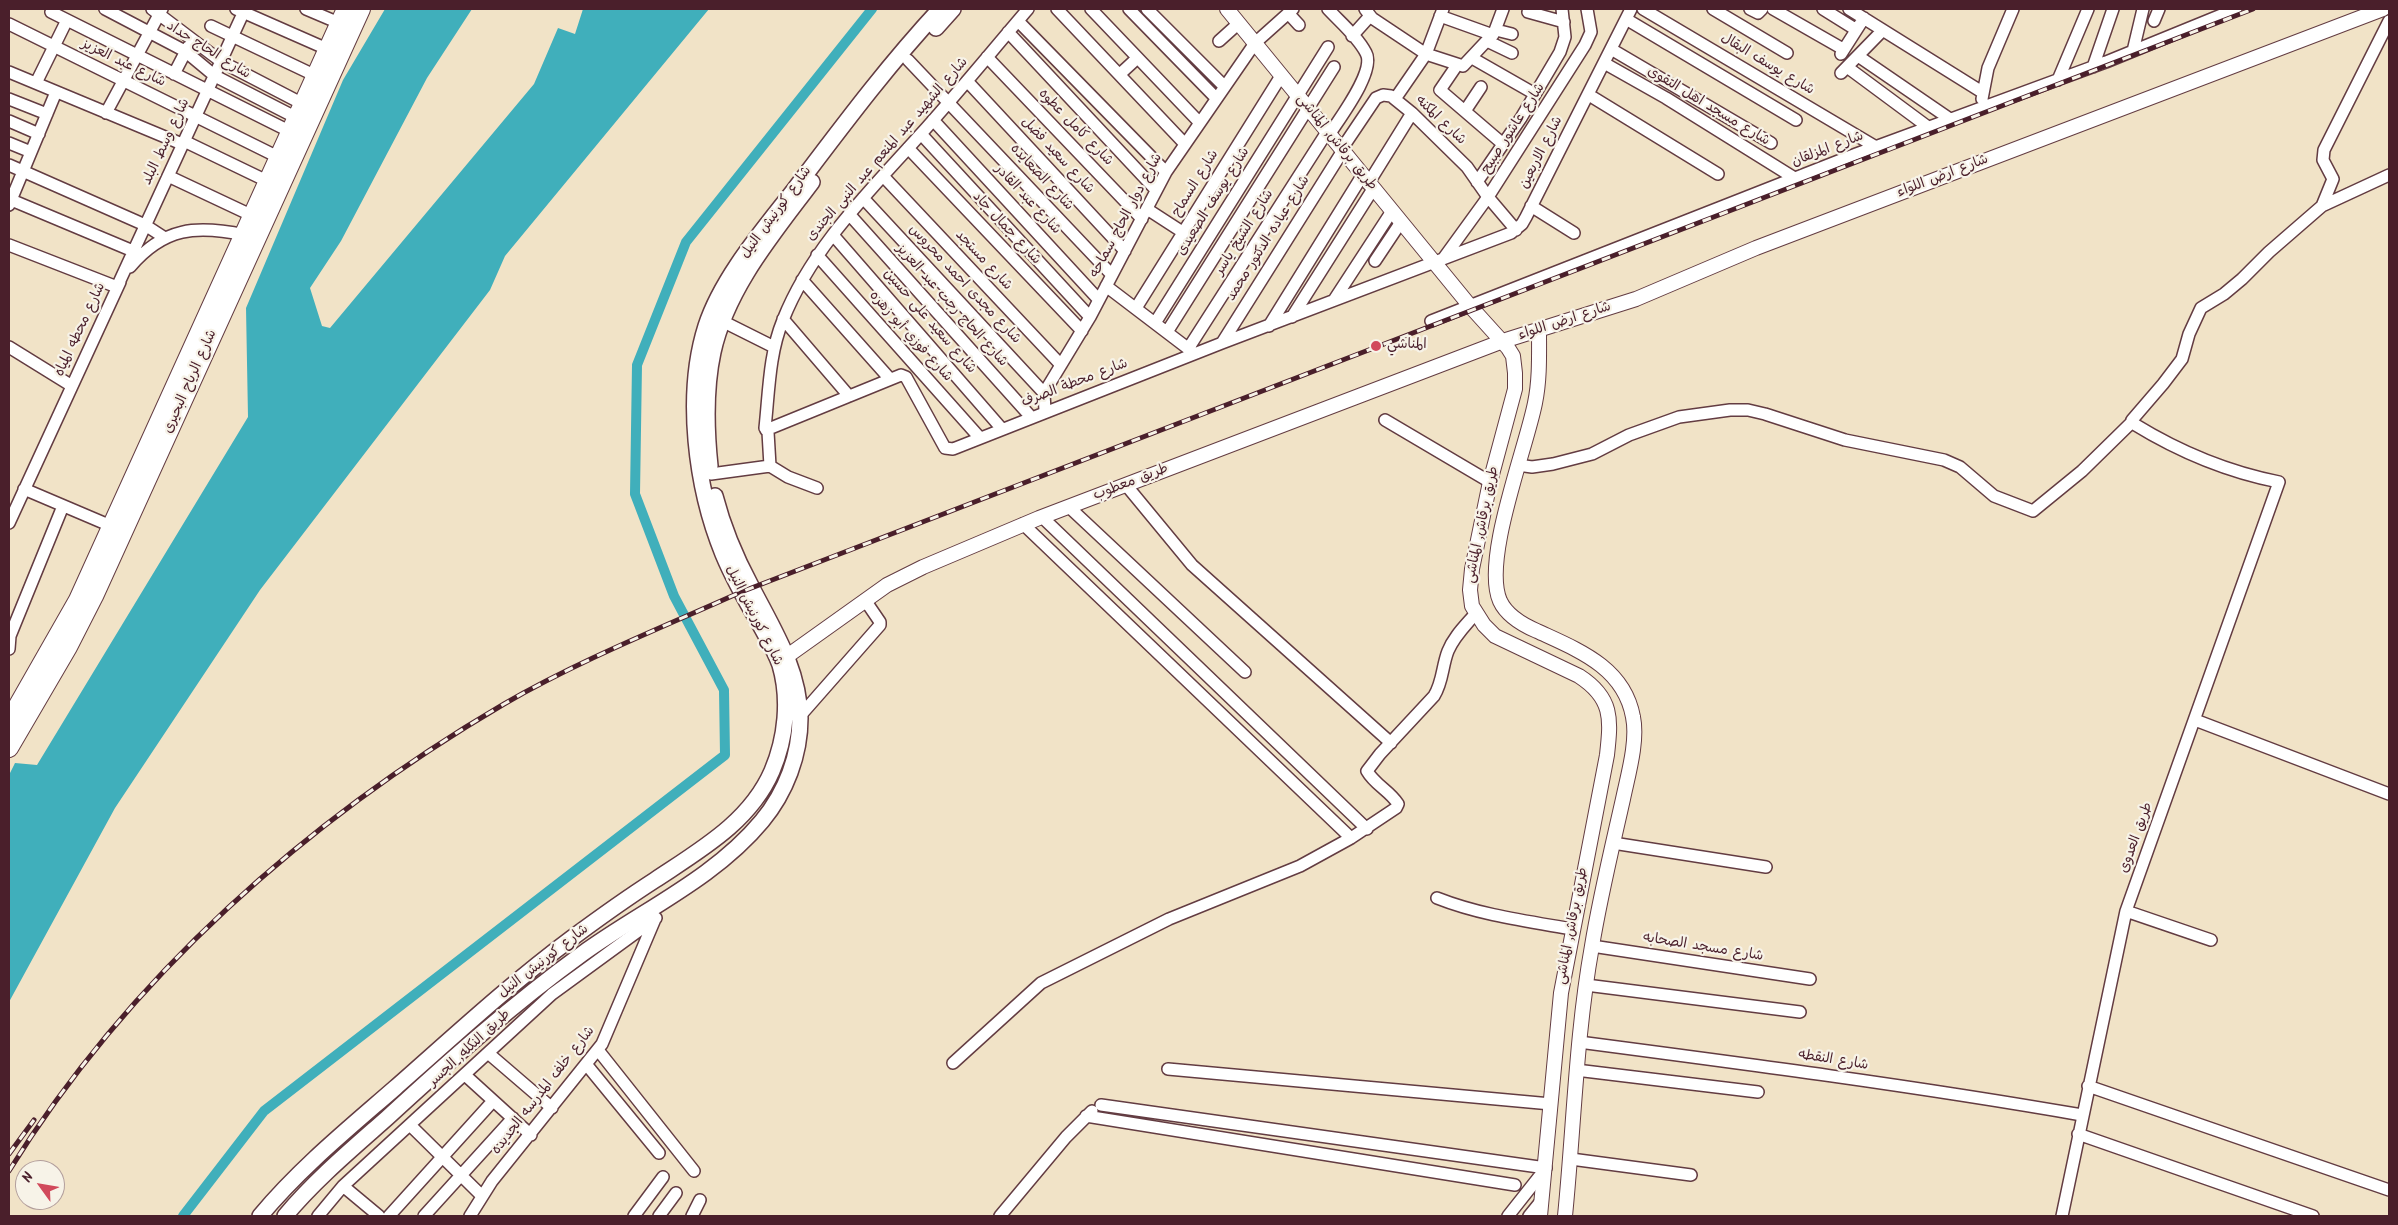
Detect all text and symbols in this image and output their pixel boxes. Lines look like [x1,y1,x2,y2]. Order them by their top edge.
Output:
street label: شارع الحاج حداد [163,18,253,84]
street label: شارع يوسف البقال [1717,30,1817,100]
street label: شارع عبد العزيز [78,36,168,92]
street label: شارع الشهيد عبد المنعم عبد النبى الجندى [804,55,972,245]
street label: شارع مسجد اهل التقوى [1644,64,1772,150]
street label: شارع عاشور صبيح [1478,81,1550,177]
street label: شارع كامل عطوه [1034,86,1116,170]
street label: طريق برقاش, المناشى [1292,92,1380,194]
street label: شارع المكنه [1411,93,1469,149]
street label: شارع وسط البلد [140,96,194,188]
street label: شارع سعيد فضل [1017,114,1097,198]
street label: شارع الاربعين [1517,114,1567,192]
street label: شارع المزلقان [1790,129,1866,171]
street label: شارع الصعايده [1006,141,1076,215]
street label: شارع يوسف الصعيدى [1174,145,1254,259]
street label: شارع السماح [1169,147,1223,221]
street label: شارع دوار الحاج سماحه [1087,151,1167,281]
street label: شارع ارض اللواء [1895,152,1991,202]
street label: شارع عبد القادر [990,161,1064,239]
street label: شارع كورنيش النيل [738,164,816,262]
street label: شارع عياده الدكتور محمد [1224,173,1314,305]
street label: شارع الشيخ ياسر [1212,187,1278,279]
street label: شارع جمال جاد [968,189,1044,269]
street label: شارع مجدى احمد محروس [904,222,1024,348]
street label: شارع مستجد [951,227,1015,295]
street label: شارع الحاج رجب عبد العزيز [891,241,1011,371]
street label: شارع سعيد على حسين [879,266,979,378]
street label: شارع محطه المياه [52,280,110,380]
street label: شارع فوزي أبو زهره [865,288,955,386]
street label: شارع ارض اللواء [1517,299,1613,345]
street label: شارع الرياح البحيرى [161,327,221,437]
place label: المناشي [1387,338,1427,354]
marker: المناشي [1369,339,1383,353]
street label: شارع محطة الصرف [1019,356,1131,412]
street label: طريق معطوب [1091,461,1171,505]
street label: طريق برقاش, المناشى [1462,465,1504,585]
street label: شارع كورنيش النيل [721,563,785,669]
street label: طريق العدوى [2116,800,2158,876]
street label: طريق برقاش, المناشى [1553,866,1593,986]
street label: شارع كورنيش النيل [496,922,592,1002]
street label: شارع مسجد الصحابه [1642,930,1764,966]
street label: طريق النكله, الجسر [426,1007,514,1091]
street label: شارع خلف المدرسه الجديده [489,1024,599,1158]
street label: شارع النقطه [1797,1047,1869,1075]
north arrow [15,1160,65,1210]
text: N [16,1168,40,1187]

